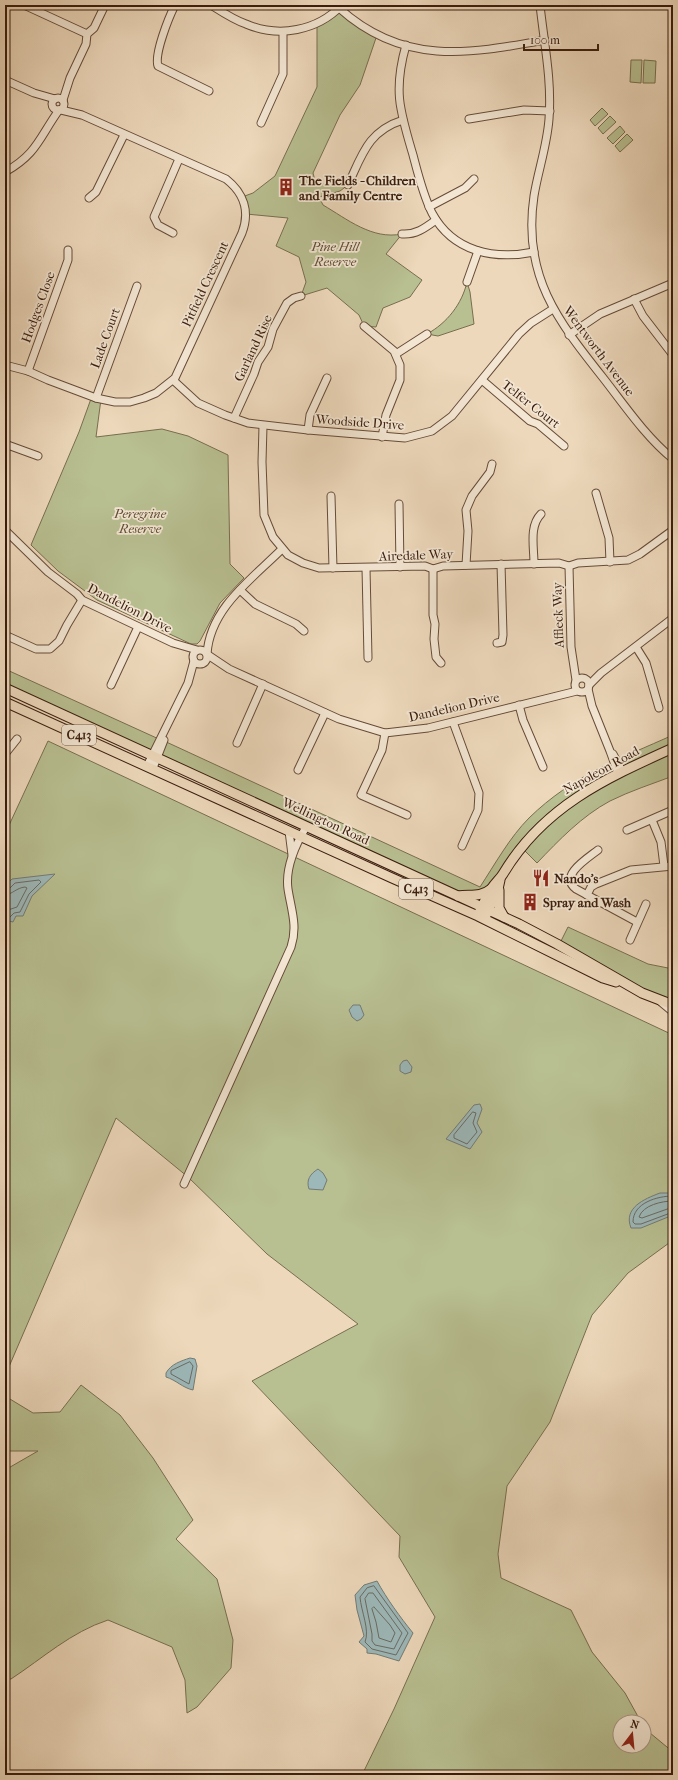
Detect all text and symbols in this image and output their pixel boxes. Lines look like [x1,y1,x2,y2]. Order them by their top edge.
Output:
scale bar [524,26,598,52]
text: 100 m [530,33,560,47]
place label: The Fields - Children and Family Centre [298,173,416,204]
building icon: The Fields - Children and Family Centre [276,177,296,197]
street label: Pitfield Crescent [179,238,232,329]
park label: Pine Hill Reserve [310,239,361,269]
street label: Hodges Close [18,269,58,345]
street label: Wentworth Avenue [560,302,638,399]
street label: Lade Court [87,305,123,370]
street label: Garland Rise [231,312,275,384]
street label: Telfer Court [499,377,563,431]
street label: Woodside Drive [314,411,405,433]
park label: Peregrine Reserve [113,506,167,536]
street label: Airedale Way [377,546,455,564]
street label: Dandelion Drive [85,580,175,636]
street label: Affleck Way [549,581,567,649]
street label: Dandelion Drive [407,689,501,725]
road number: C413 [62,725,96,745]
street label: Napoleon Road [560,742,643,797]
street label: Wellington Road [279,794,373,848]
restaurant icon: Nando's [531,868,551,888]
place label: Nando's [554,871,598,886]
road number: C413 [399,879,433,899]
building icon: Spray and Wash [520,892,540,912]
place label: Spray and Wash [543,895,632,911]
north arrow [612,1714,652,1754]
text: N [629,1717,641,1732]

